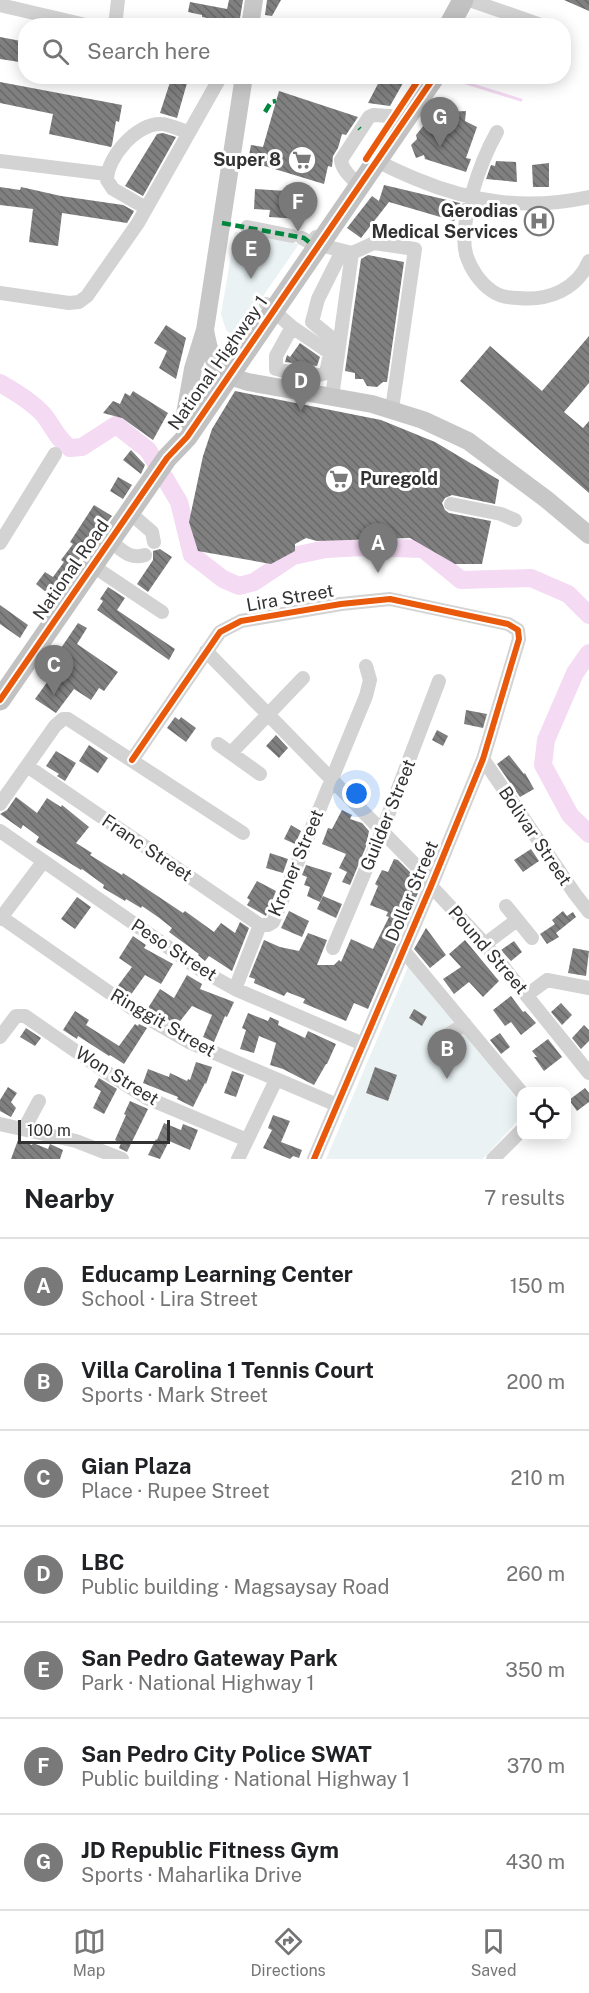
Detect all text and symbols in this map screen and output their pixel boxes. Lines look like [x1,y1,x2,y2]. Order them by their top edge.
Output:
search box [18,18,571,84]
icon: search [39,35,72,68]
text: Search here [87,38,211,64]
pin: G [420,98,460,147]
supermarket icon: Super 8 [286,144,318,176]
place label: Super 8 [213,149,281,170]
pin: F [278,182,318,232]
place label: Gerodias Medical Services [371,200,518,242]
hospital icon: Gerodias Medical Services [523,205,555,237]
pin: E [232,230,270,279]
street label: National Highway 1 [163,292,272,434]
pin: D [282,362,320,411]
supermarket icon: Puregold [323,463,355,495]
place label: Puregold [360,468,438,489]
street label: National Road [28,516,113,624]
pin: A [358,524,398,573]
street label: Lira Street [244,579,335,616]
pin: C [34,646,74,695]
street label: Guilder Street [356,756,419,874]
your location [342,779,371,808]
street label: Bolivar Street [495,782,576,889]
street label: Kroner Street [264,806,327,919]
street label: Franc Street [98,810,196,885]
street label: Dollar Street [381,837,442,944]
street label: Pound Street [444,901,532,998]
street label: Peso Street [128,914,221,985]
street label: Ringgit Street [107,984,219,1061]
pin: B [428,1030,466,1079]
street label: Won Street [72,1042,163,1109]
map controls [517,1087,571,1141]
button: locate [517,1087,571,1141]
scale bar [18,1117,170,1144]
text: 100 m [27,1121,71,1140]
text: Nearby [24,1183,114,1214]
text: 7 results [484,1186,565,1210]
text: Educamp Learning Center [81,1261,353,1287]
text: A [36,1274,51,1298]
text: 150 m [510,1274,565,1298]
text: School · Lira Street [81,1287,258,1311]
text: Villa Carolina 1 Tennis Court [81,1357,374,1383]
text: B [37,1370,50,1394]
text: 200 m [507,1370,565,1394]
text: Sports · Mark Street [81,1383,268,1407]
text: Gian Plaza [81,1453,192,1479]
text: C [36,1466,51,1490]
text: 210 m [511,1466,565,1490]
text: Place · Rupee Street [81,1479,270,1503]
text: LBC [81,1549,125,1575]
text: D [36,1562,51,1586]
text: 260 m [506,1562,565,1586]
text: Public building · Magsaysay Road [81,1575,389,1599]
text: San Pedro Gateway Park [81,1645,338,1671]
text: E [37,1658,50,1682]
text: 350 m [505,1658,565,1682]
text: Park · National Highway 1 [81,1671,315,1695]
text: San Pedro City Police SWAT [81,1741,372,1767]
text: F [37,1754,50,1778]
text: 370 m [507,1754,565,1778]
text: Public building · National Highway 1 [81,1767,410,1791]
text: JD Republic Fitness Gym [81,1837,339,1863]
text: G [36,1850,51,1874]
text: 430 m [506,1850,565,1874]
text: Sports · Maharlika Drive [81,1863,302,1887]
tab: Map [73,1925,106,1980]
tab: Directions [251,1925,326,1980]
tab: Saved [471,1925,516,1980]

